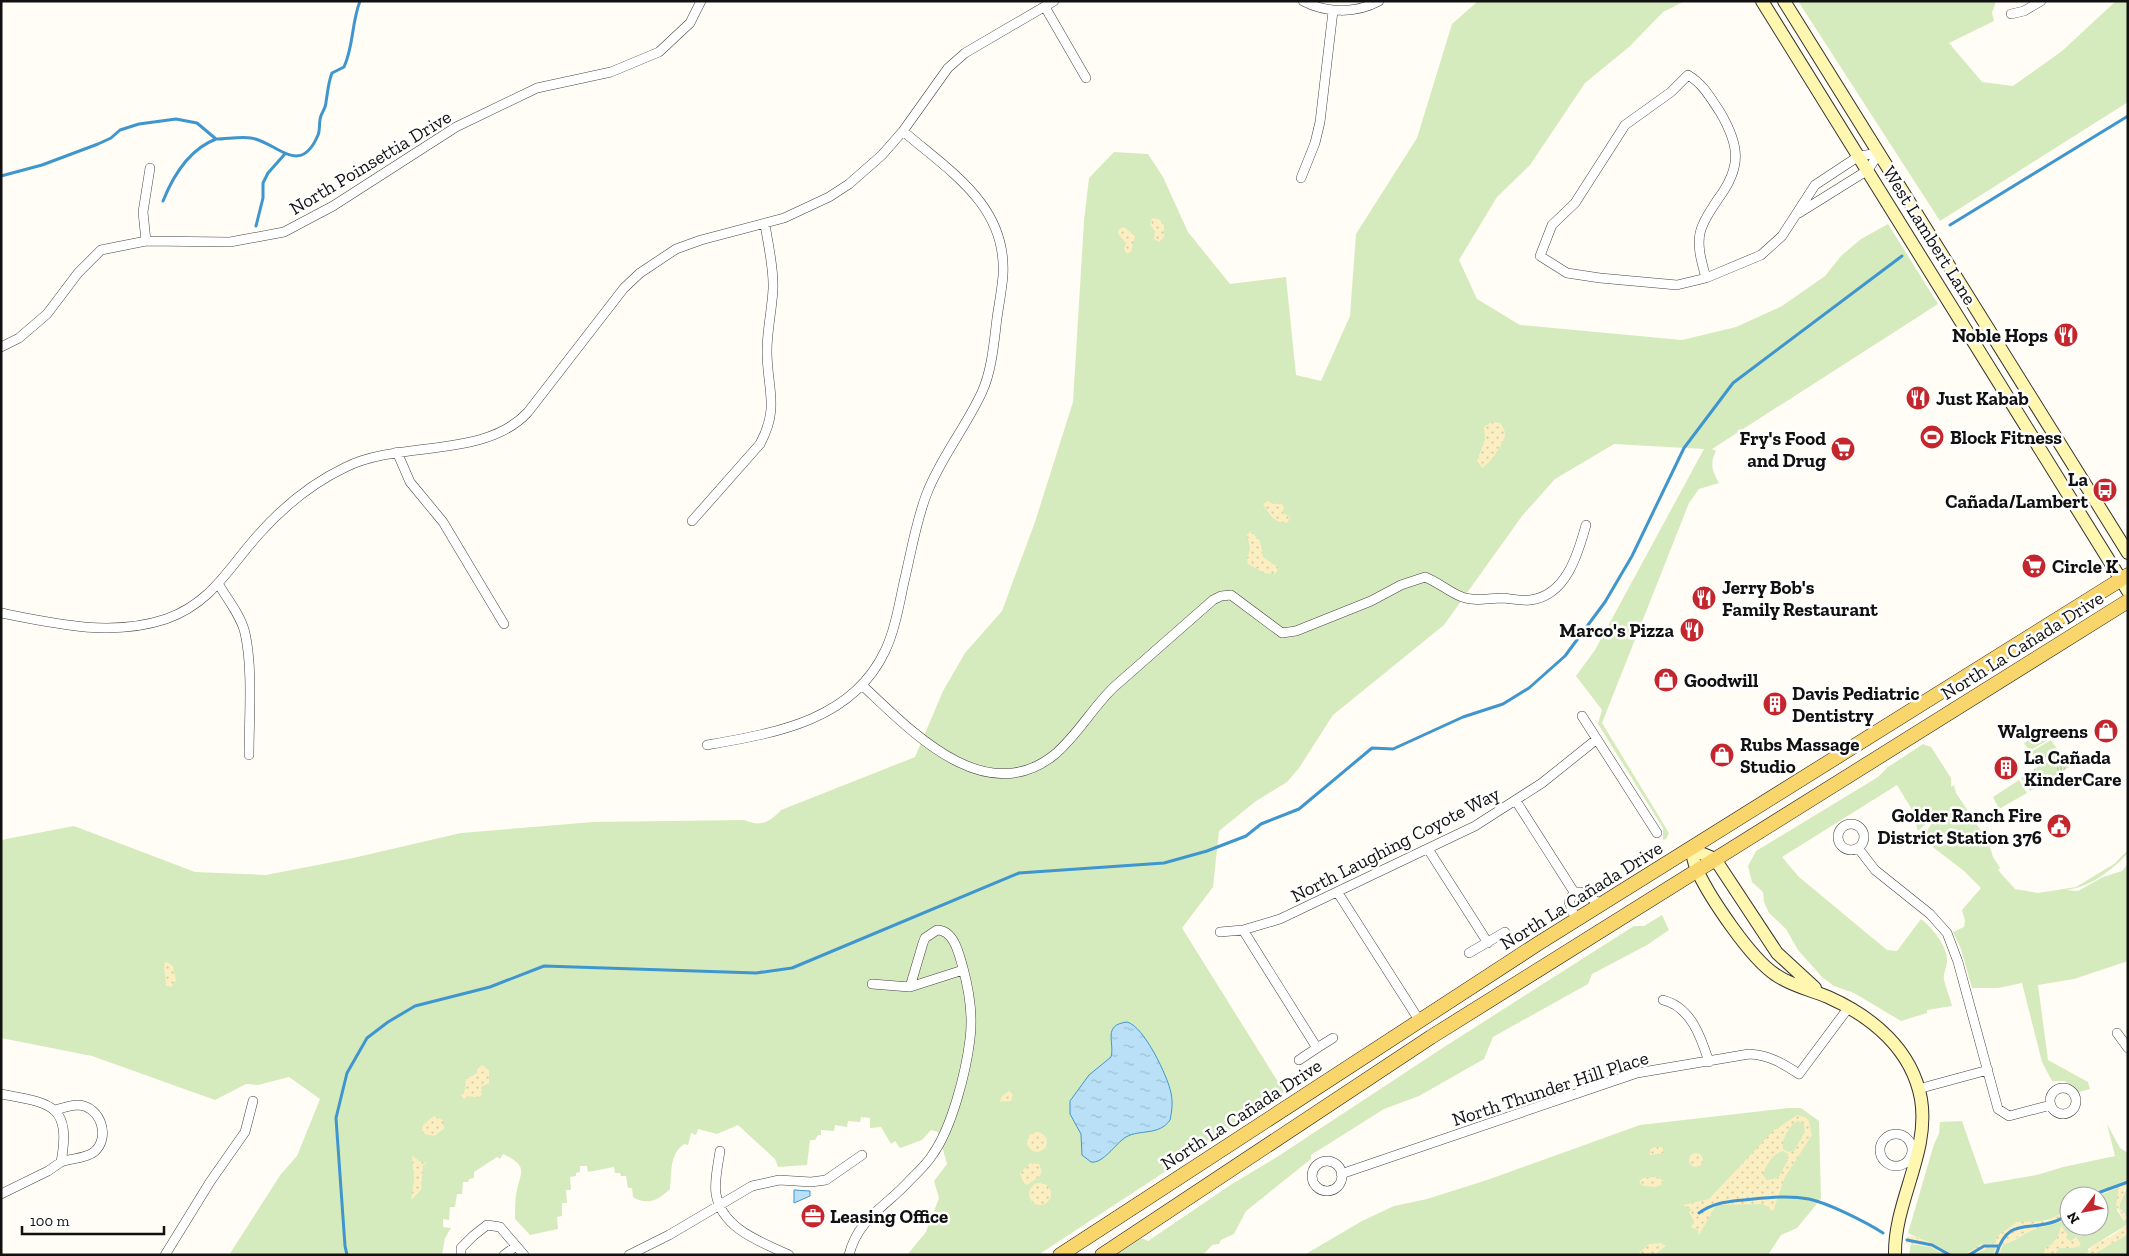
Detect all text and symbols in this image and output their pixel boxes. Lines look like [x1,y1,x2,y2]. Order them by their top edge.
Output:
street label: North Poinsettia Drive [285,105,455,220]
street label: West Lambert Lane [1878,162,1982,309]
restaurant icon: Noble Hops [2053,322,2079,348]
place label: Noble Hops [1952,324,2048,347]
restaurant icon: Just Kabab [1905,385,1931,411]
place label: Just Kabab [1936,387,2029,410]
sports icon: Block Fitness [1919,424,1945,450]
place label: Block Fitness [1950,426,2062,449]
place label: Fry's Food and Drug [1739,427,1826,472]
supermarket icon: Fry's Food and Drug [1830,436,1856,462]
place label: La Cañada/Lambert [1945,468,2088,513]
bus stop icon: La Cañada/Lambert [2092,477,2118,503]
supermarket icon: Circle K [2021,553,2047,579]
place label: Circle K [2052,555,2118,578]
place label: Jerry Bob's Family Restaurant [1722,576,1878,621]
restaurant icon: Jerry Bob's Family Restaurant [1691,585,1717,611]
street label: North La Cañada Drive [1937,586,2108,705]
restaurant icon: Marco's Pizza [1679,617,1705,643]
place label: Marco's Pizza [1559,619,1674,642]
shop icon: Goodwill [1653,667,1679,693]
place label: Goodwill [1684,669,1759,692]
place label: Davis Pediatric Dentistry [1792,682,1919,727]
building icon: Davis Pediatric Dentistry [1762,691,1788,717]
shop icon: Walgreens [2093,718,2119,744]
place label: Walgreens [1998,720,2088,743]
place label: Rubs Massage Studio [1740,733,1859,778]
shop icon: Rubs Massage Studio [1709,742,1735,768]
place label: La Cañada KinderCare [2024,746,2122,791]
building icon: La Cañada KinderCare [1993,755,2019,781]
street label: North Laughing Coyote Way [1287,782,1504,907]
place label: Golder Ranch Fire District Station 376 [1877,804,2042,849]
public building icon: Golder Ranch Fire District Station 376 [2046,813,2072,839]
street label: North La Cañada Drive [1496,836,1667,955]
street label: North Thunder Hill Place [1449,1046,1651,1131]
street label: North La Cañada Drive [1157,1054,1326,1175]
north arrow [2059,1186,2109,1236]
office icon: Leasing Office [800,1203,826,1229]
scale bar [22,1204,165,1236]
place label: Leasing Office [830,1205,948,1228]
text: N [2063,1208,2083,1227]
text: 100 m [30,1212,69,1230]

